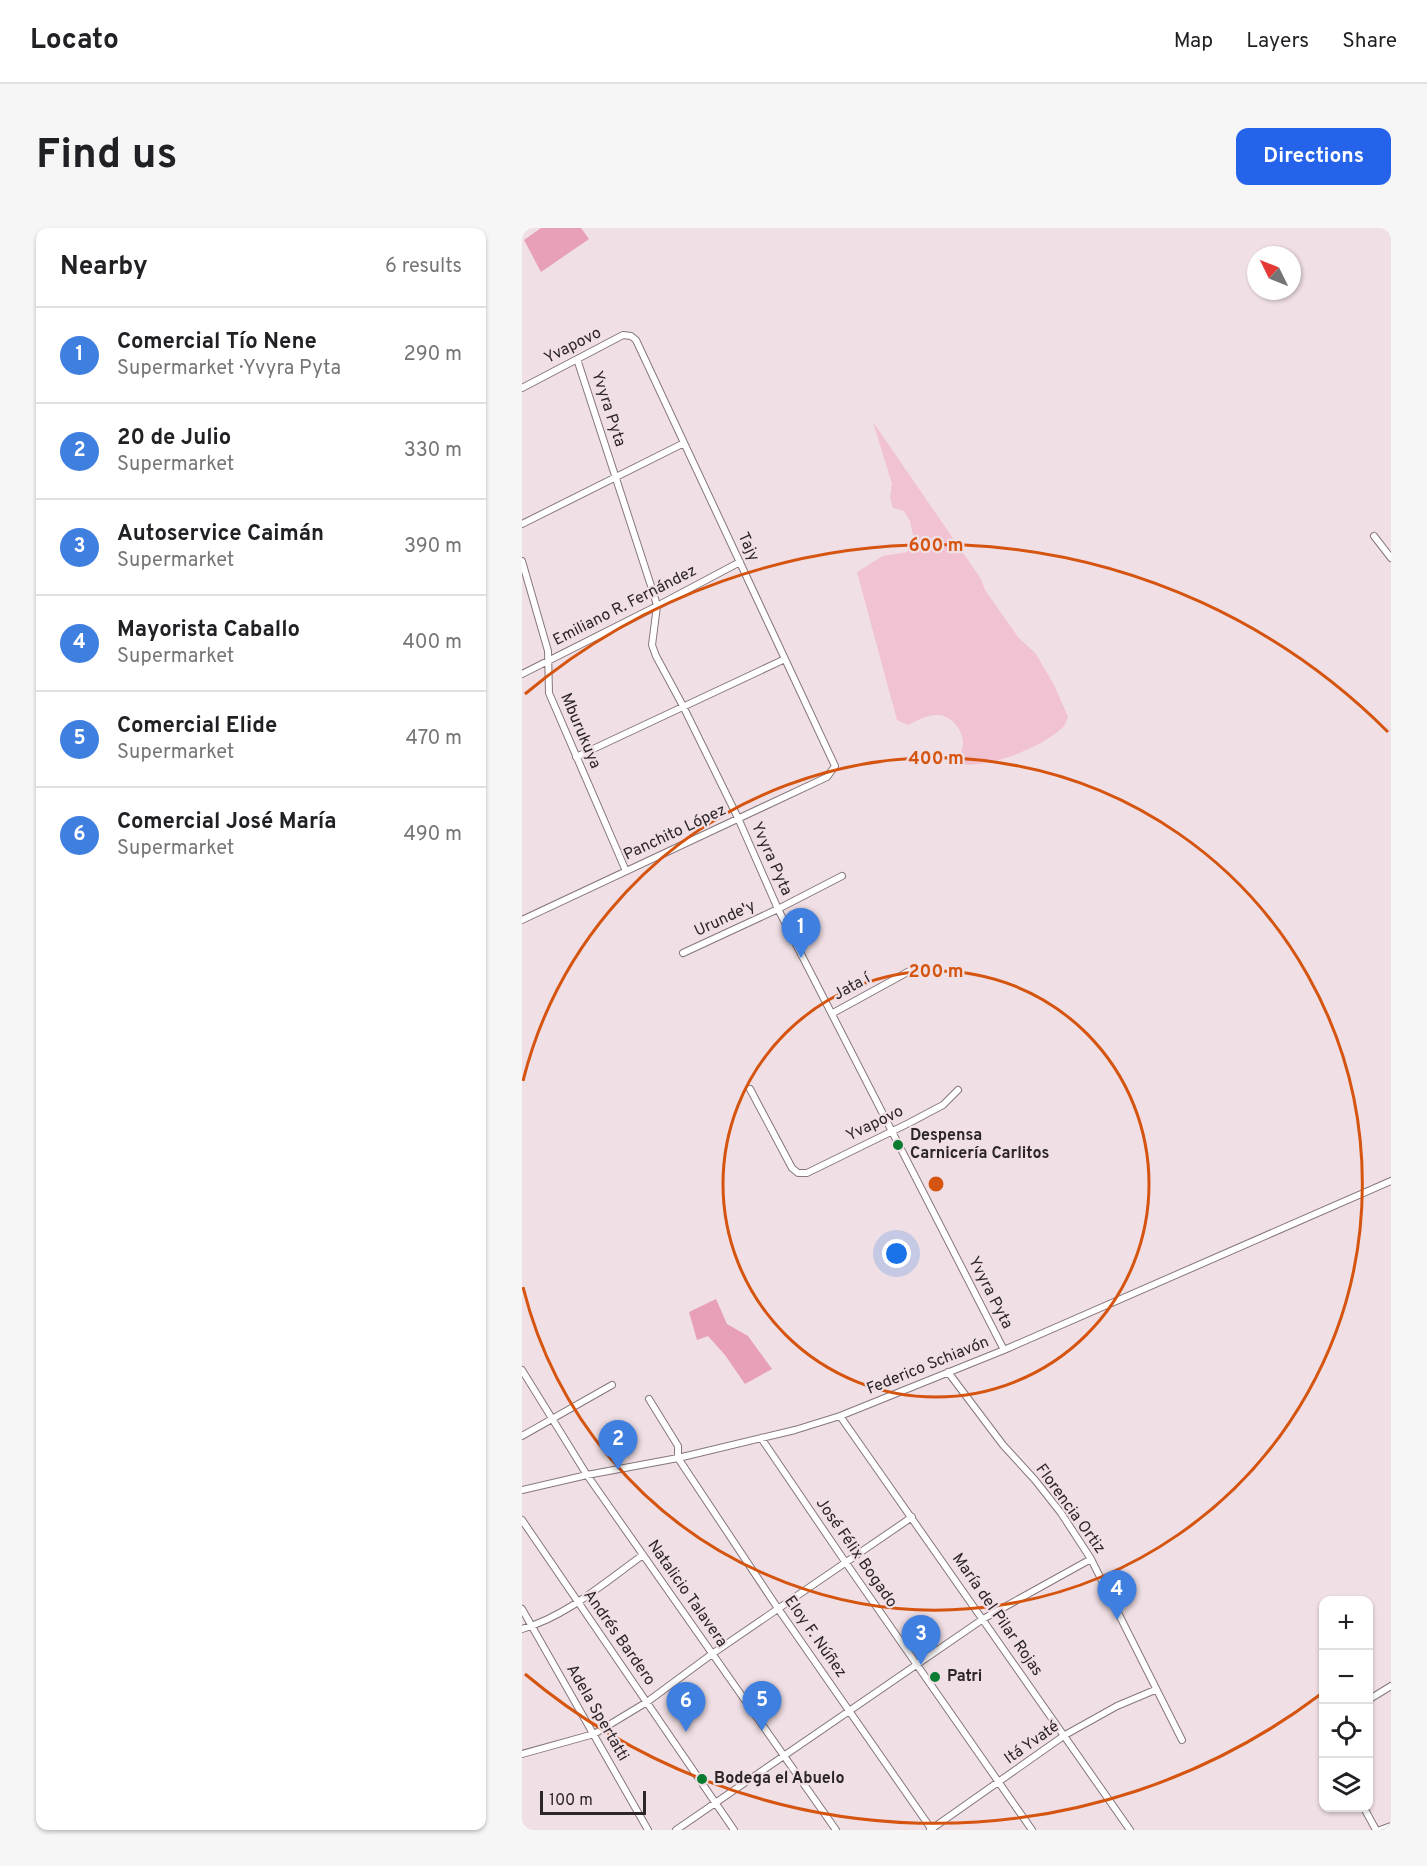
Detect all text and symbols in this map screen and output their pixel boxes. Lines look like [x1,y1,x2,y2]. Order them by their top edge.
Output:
text: Locato [30,23,119,59]
text: Map [1174,28,1213,55]
text: Layers [1246,28,1309,55]
text: Share [1342,28,1397,55]
button: Directions [1236,128,1391,185]
text: Find us [36,130,177,183]
north arrow [1247,246,1301,300]
text: Nearby [60,251,148,284]
text: 6 results [385,254,462,280]
street label: Yvapovo [541,323,605,369]
text: Comercial Tío Nene [117,329,317,356]
text: 1 [76,342,84,368]
text: 290 m [404,342,462,368]
text: Supermarket · Yvyra Pyta [117,356,341,382]
street label: Yvyra Pyta [586,369,630,449]
text: 20 de Julio [117,425,231,452]
text: 2 [73,438,86,464]
text: 330 m [404,438,462,464]
text: Supermarket [117,452,234,478]
text: Autoservice Caimán [117,521,324,548]
street label: Tajy [733,529,763,565]
text: 3 [74,534,86,560]
text: 390 m [404,534,462,560]
text: 600 m [908,535,964,558]
text: Supermarket [117,548,234,574]
street label: Emiliano R. Fernández [550,561,700,651]
text: Mayorista Caballo [117,617,300,644]
text: 4 [73,630,86,656]
text: 400 m [402,630,462,656]
text: Supermarket [117,644,234,670]
street label: Mburukuya [555,690,605,772]
text: Comercial Elide [117,713,277,740]
text: 5 [73,726,86,752]
text: 470 m [405,726,462,752]
text: Supermarket [117,740,234,766]
text: 400 m [908,748,964,771]
street label: Panchito López [620,800,730,866]
text: Comercial José María [117,809,337,836]
street label: Yvyra Pyta [746,819,796,899]
text: 6 [73,822,86,848]
text: 490 m [404,822,462,848]
text: Supermarket [117,836,234,862]
street label: Urunde'y [691,896,759,942]
pin: 1 [782,908,820,958]
text: 200 m [908,961,964,984]
street label: Jata í [830,968,876,1005]
street label: Yvapovo [843,1102,907,1146]
place label: Despensa Carnicería Carlitos [910,1126,1049,1164]
marker: Despensa Carnicería Carlitos [891,1138,905,1152]
centre of rings [926,1174,946,1194]
your location [882,1239,911,1268]
street label: Yvyra Pyta [963,1253,1017,1333]
street label: Federico Schiavón [864,1332,992,1400]
pin: 2 [598,1420,638,1470]
street label: Florencia Ortiz [1031,1460,1109,1558]
street label: José Félix Bogado [811,1494,901,1612]
street label: Natalicio Talavera [643,1537,731,1651]
street label: María del Pilar Rojas [947,1550,1047,1680]
pin: 4 [1098,1570,1136,1620]
street label: Andrés Bardero [579,1586,659,1690]
street label: Eloy F. Núñez [779,1592,851,1682]
map controls [1319,1596,1373,1812]
button: + [1319,1596,1373,1650]
pin: 3 [902,1616,940,1665]
button: − [1319,1650,1373,1704]
street label: Adela Spertatti [561,1661,633,1765]
place label: Patri [947,1667,982,1687]
marker: Patri [928,1670,942,1684]
pin: 6 [666,1682,706,1732]
pin: 5 [742,1682,782,1731]
button: locate [1319,1704,1373,1758]
street label: Itá Yvaté [1001,1717,1063,1769]
button: layers [1319,1758,1373,1812]
place label: Bodega el Abuelo [714,1769,845,1789]
marker: Bodega el Abuelo [695,1772,709,1786]
scale bar [540,1788,646,1816]
text: 100 m [549,1791,593,1811]

